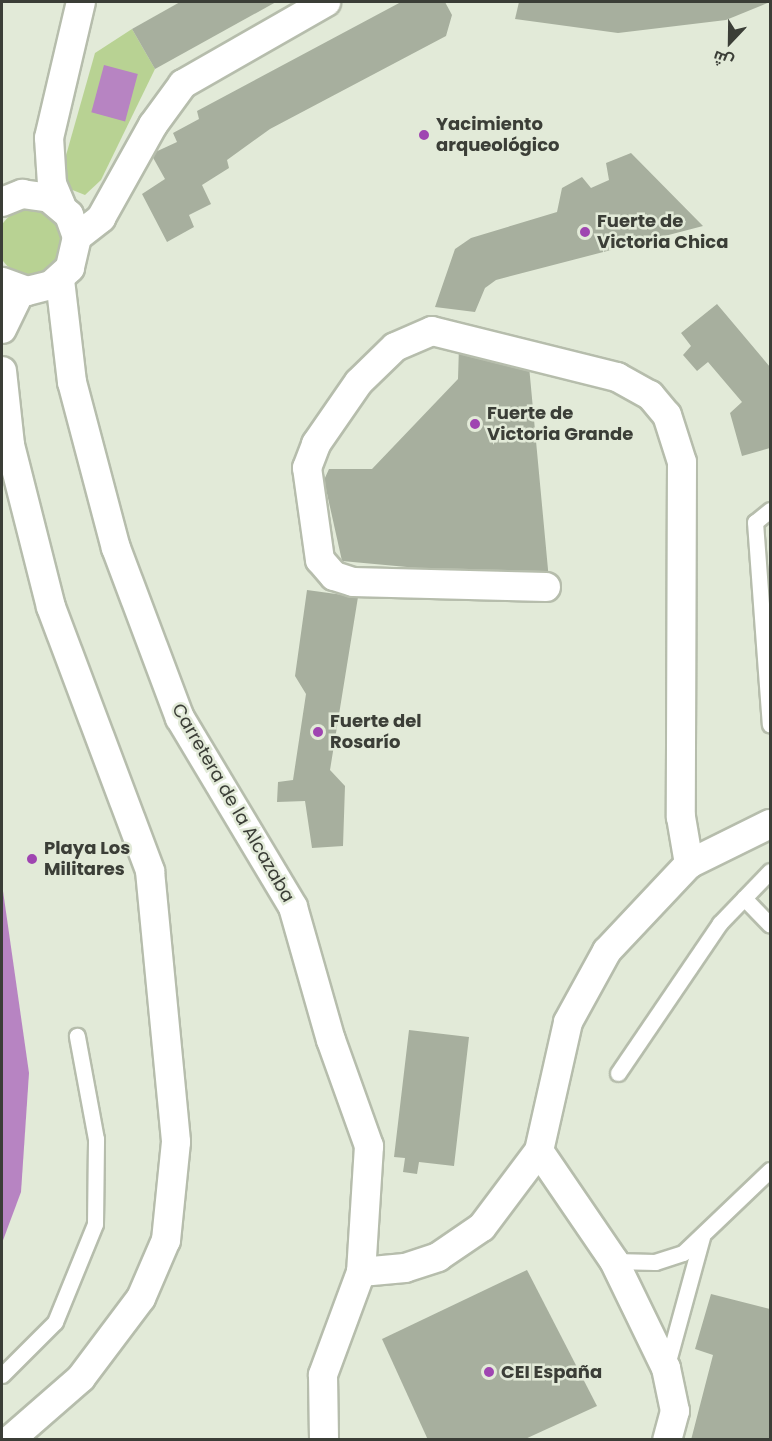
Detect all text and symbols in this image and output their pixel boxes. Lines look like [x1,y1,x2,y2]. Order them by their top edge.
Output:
north arrow [700,12,760,72]
text: ش [709,45,737,74]
place label: Yacimiento arqueológico [436,114,559,156]
marker: Yacimiento arqueológico [417,128,431,142]
place label: Fuerte de Victoria Chica [597,211,728,254]
marker: Fuerte de Victoria Chica [578,225,592,239]
place label: Fuerte de Victoria Grande [487,403,633,446]
marker: Fuerte de Victoria Grande [468,417,482,431]
street label: Carretera de la Alcazaba [167,700,299,906]
place label: Fuerte del Rosarío [330,711,422,754]
marker: Fuerte del Rosarío [311,725,325,739]
place label: Playa Los Militares [44,838,130,880]
marker: Playa Los Militares [25,852,39,866]
place label: CEI España [501,1361,602,1383]
marker: CEI España [482,1365,496,1379]

